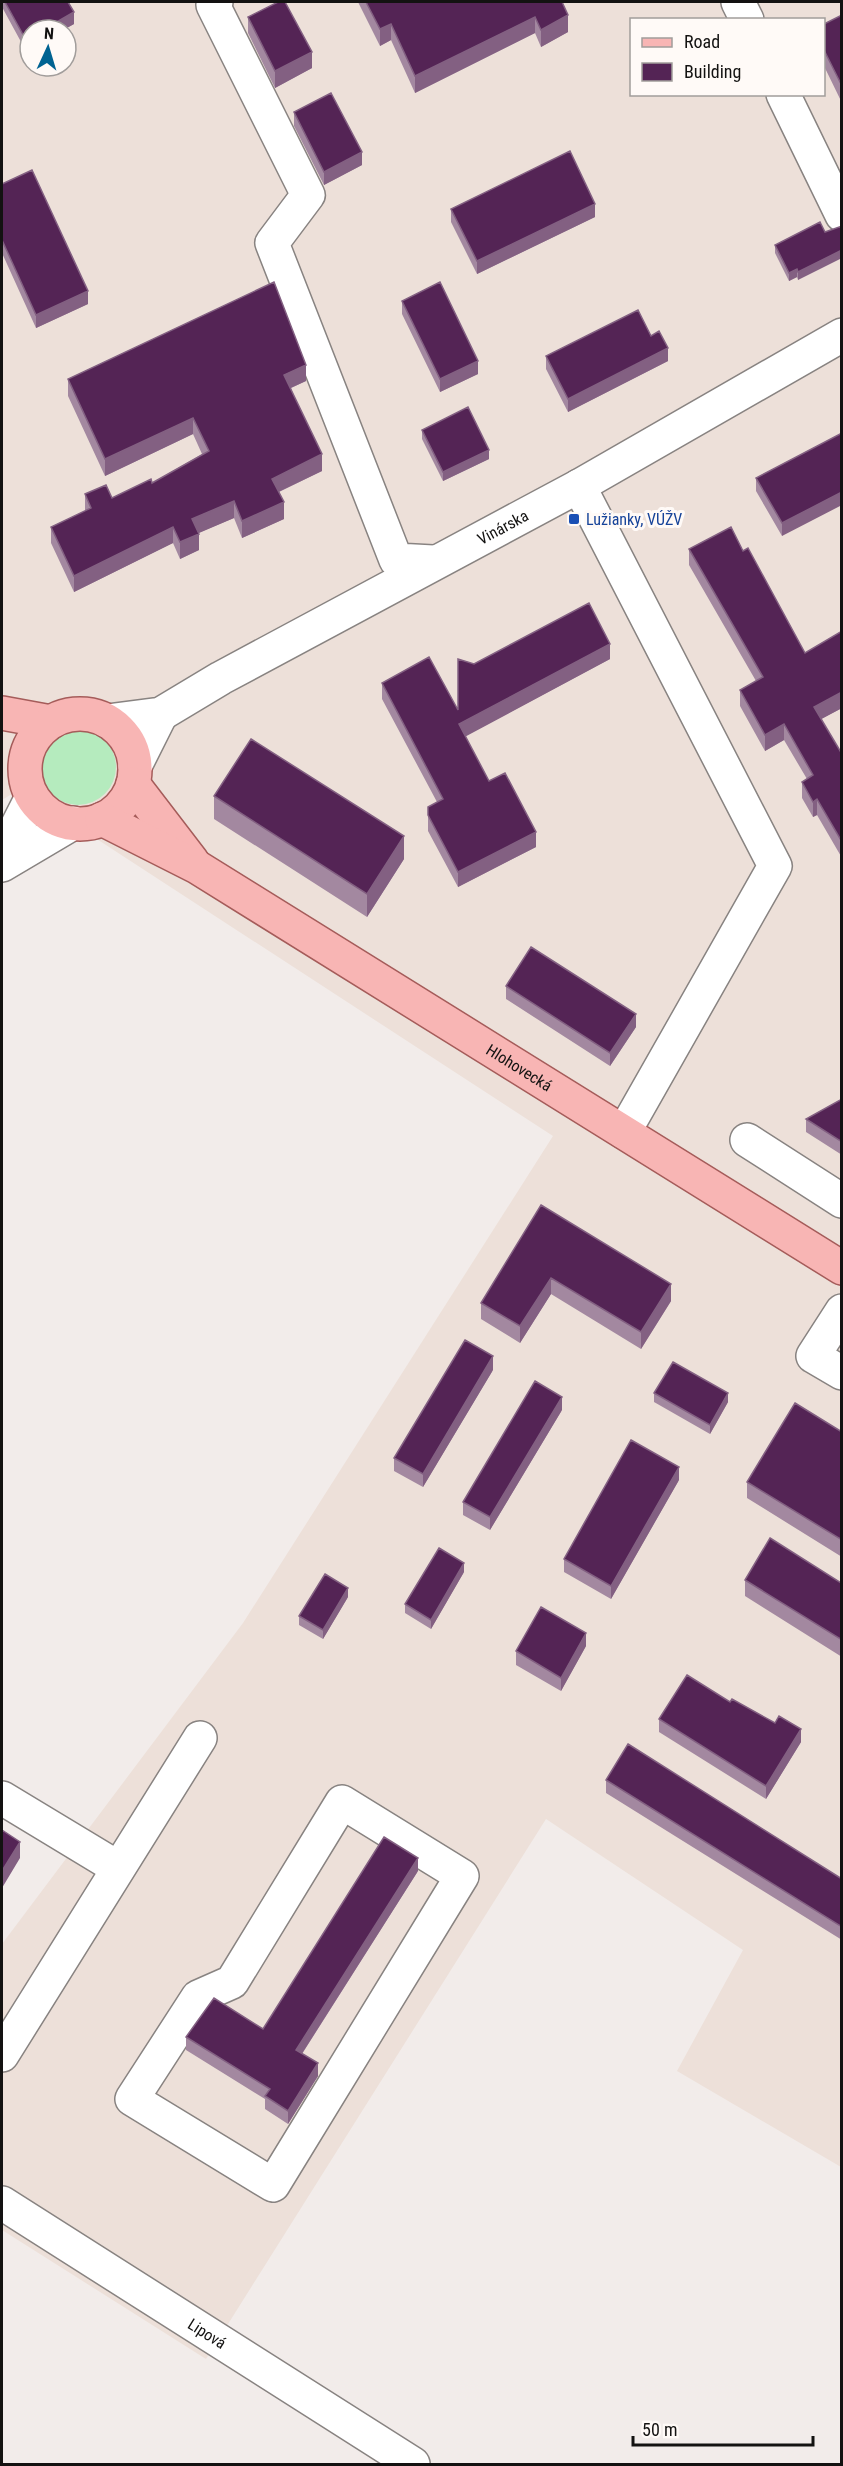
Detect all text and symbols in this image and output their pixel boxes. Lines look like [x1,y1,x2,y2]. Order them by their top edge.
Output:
north arrow [18,18,78,78]
legend [630,18,825,96]
text: N [43,24,55,43]
text: Road [684,31,720,52]
text: Building [684,61,741,82]
street label: Vinárska [474,506,531,548]
place label: Lužianky, VÚŽV [586,510,682,529]
marker: Lužianky, VÚŽV [567,512,581,526]
street label: Hlohovecká [483,1040,556,1095]
street label: Lipová [185,2314,230,2352]
scale bar [633,2409,813,2447]
text: 50 m [642,2419,677,2440]

